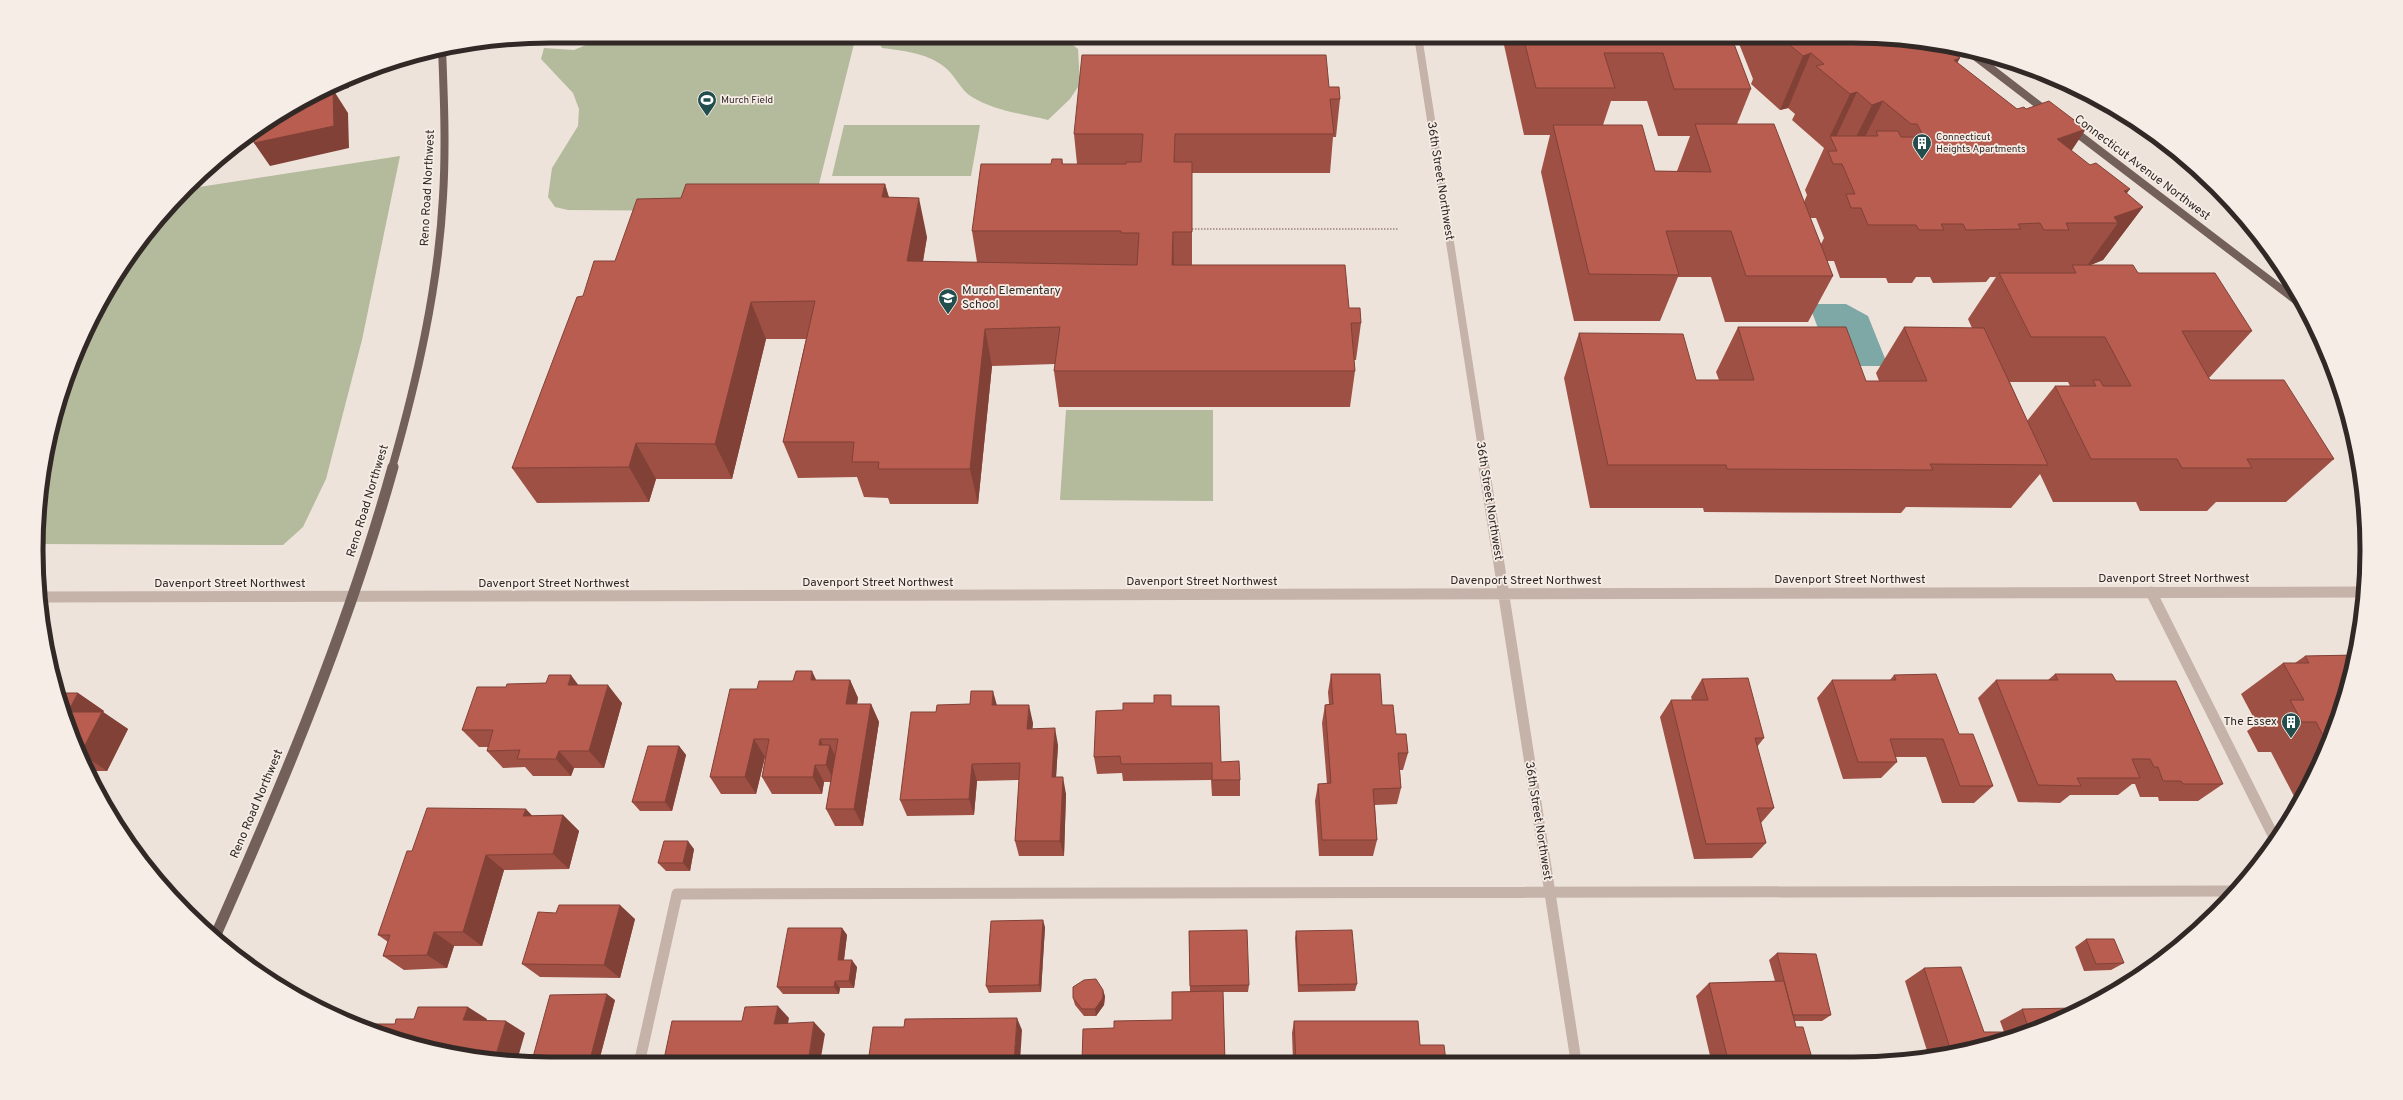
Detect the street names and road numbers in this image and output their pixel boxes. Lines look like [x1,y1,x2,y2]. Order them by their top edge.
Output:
street label: Connecticut Avenue Northwest [2071,112,2213,224]
street label: 36th Street Northwest [1423,121,1457,241]
street label: Reno Road Northwest [417,129,439,247]
street label: 36th Street Northwest [1472,441,1506,561]
street label: Reno Road Northwest [343,443,393,559]
street label: Davenport Street Northwest [2098,571,2250,587]
street label: Davenport Street Northwest [1774,572,1926,588]
street label: Davenport Street Northwest [1450,573,1602,589]
street label: Davenport Street Northwest [1126,574,1278,590]
street label: Davenport Street Northwest [802,575,954,591]
street label: Davenport Street Northwest [154,576,306,592]
street label: Davenport Street Northwest [478,576,630,592]
street label: Reno Road Northwest [227,747,287,861]
street label: 36th Street Northwest [1521,761,1555,881]

